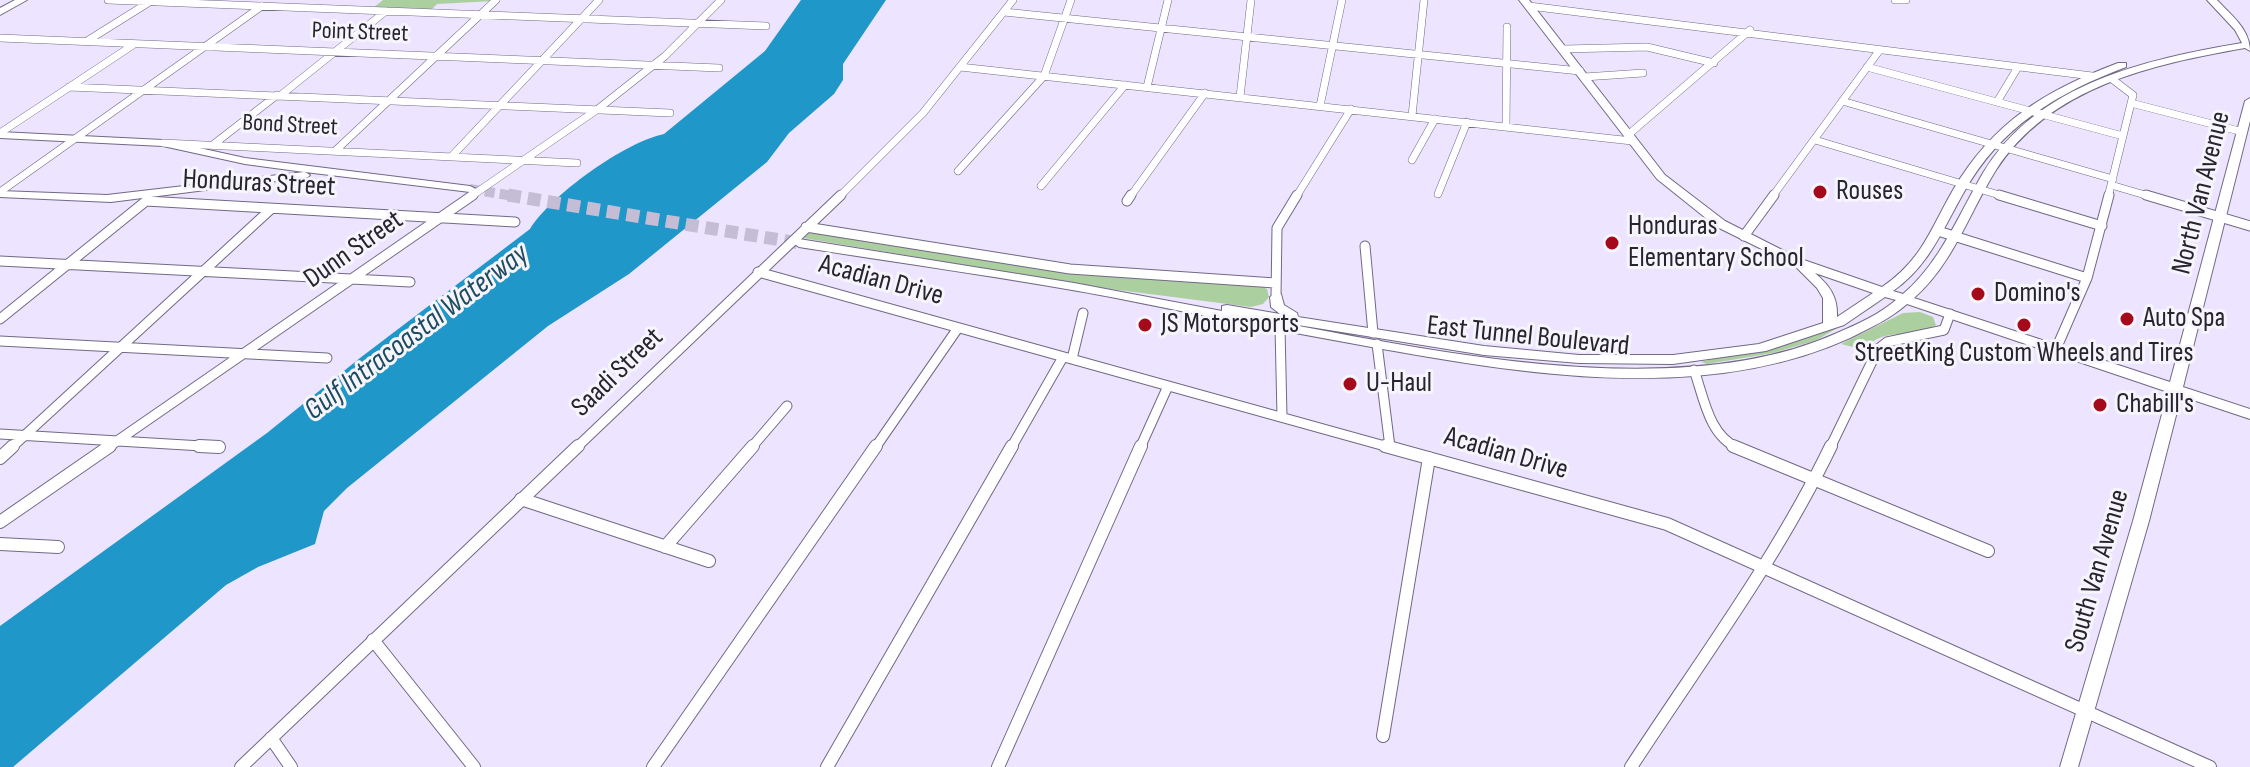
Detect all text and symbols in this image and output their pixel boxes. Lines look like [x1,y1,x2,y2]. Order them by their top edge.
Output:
street label: Point Street [311,17,409,49]
street label: North Van Avenue [2166,108,2238,278]
street label: Bond Street [242,109,338,143]
street label: Honduras Street [182,163,336,205]
place label: Rouses [1836,175,1903,209]
marker: Rouses [1811,183,1829,201]
street label: Dunn Street [298,204,410,296]
place label: Honduras Elementary School [1628,210,1804,276]
marker: Honduras Elementary School [1603,234,1621,252]
water label: Gulf Intracoastal Waterway [298,237,536,429]
street label: Acadian Drive [815,248,947,314]
place label: Domino's [1994,277,2081,311]
marker: Domino's [1969,285,1987,303]
place label: Auto Spa [2143,302,2225,336]
place label: JS Motorsports [1161,308,1299,342]
street label: East Tunnel Boulevard [1425,310,1631,364]
marker: Auto Spa [2118,310,2136,328]
marker: JS Motorsports [1136,316,1154,334]
marker: StreetKing Custom Wheels and Tires [2015,316,2033,334]
street label: Saadi Street [565,321,671,425]
place label: StreetKing Custom Wheels and Tires [1854,337,2194,371]
place label: U-Haul [1366,367,1432,401]
marker: U-Haul [1341,375,1359,393]
place label: Chabill's [2116,388,2194,422]
marker: Chabill's [2091,396,2109,414]
street label: Acadian Drive [1440,420,1572,488]
street label: South Van Avenue [2059,486,2137,656]

